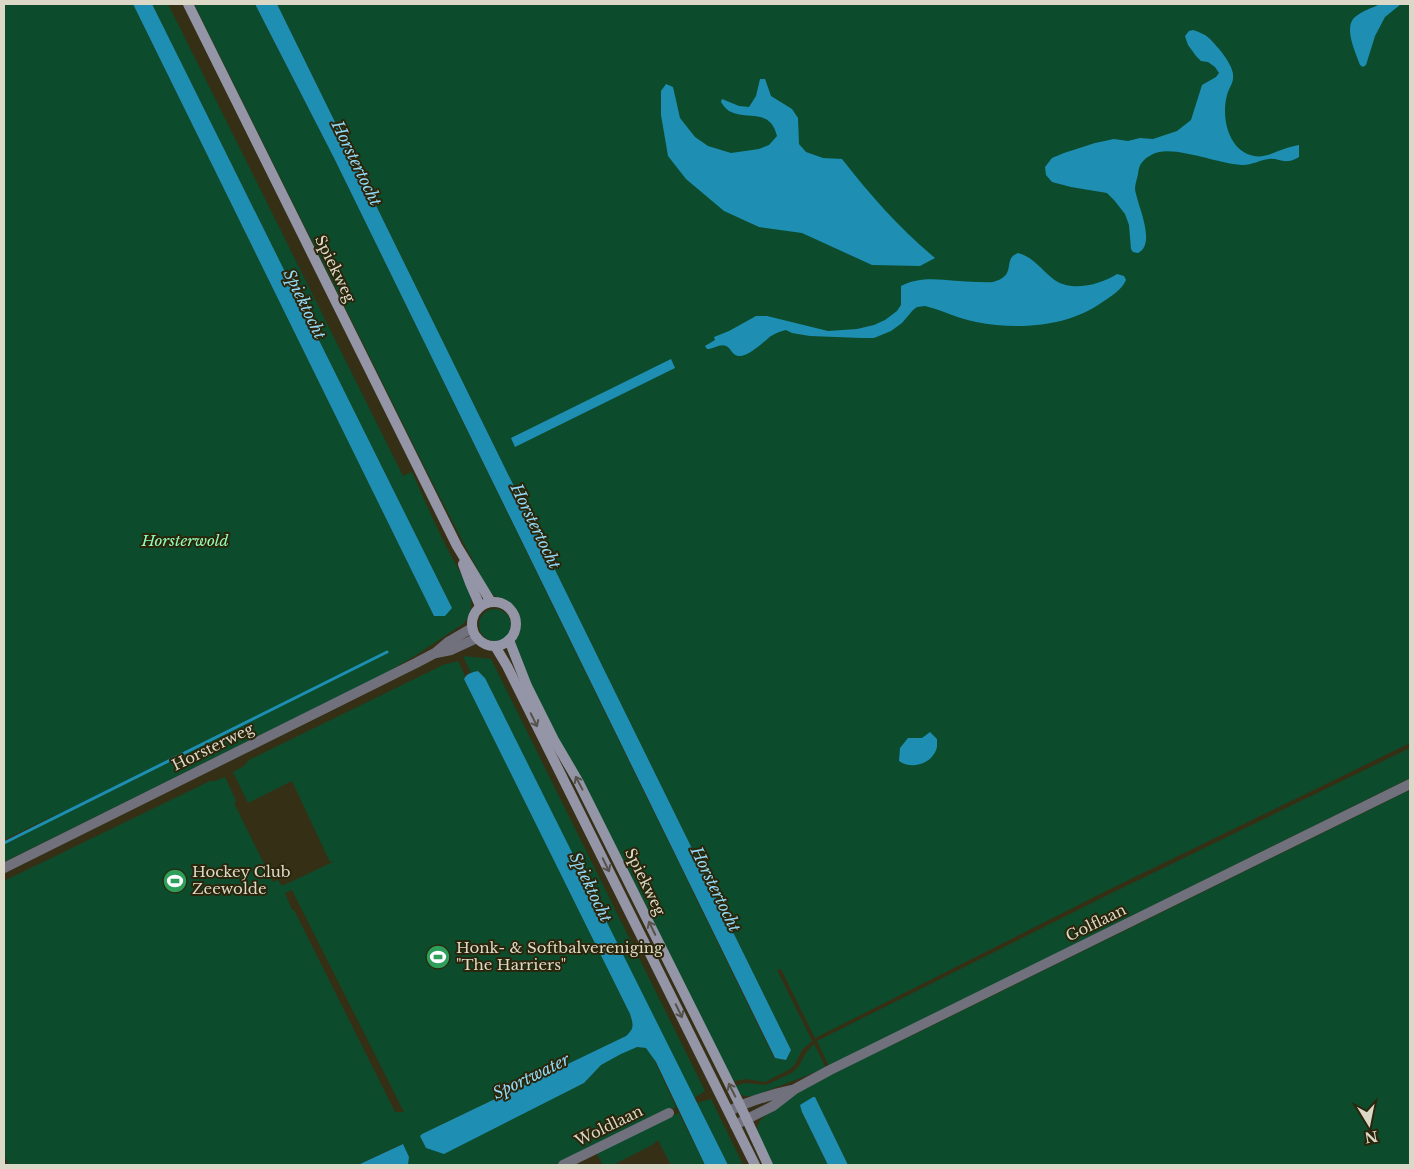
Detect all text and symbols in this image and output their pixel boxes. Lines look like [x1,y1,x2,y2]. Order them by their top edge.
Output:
water label: Horstertocht [327,116,386,209]
street label: Spiekweg [311,232,360,307]
water label: Spiektocht [279,266,331,342]
water label: Horstertocht [506,479,565,572]
park label: Horsterwold [140,531,229,550]
one-way arrow [529,712,539,727]
street label: Horsterweg [169,718,258,775]
one-way arrow [574,776,583,791]
water label: Horstertocht [686,842,745,935]
street label: Spiekweg [621,845,670,920]
water label: Spiektocht [565,849,617,925]
one-way arrow [602,857,612,872]
place label: Hockey Club Zeewolde [192,862,291,898]
sports icon: Hockey Club Zeewolde [162,868,188,894]
street label: Golflaan [1062,900,1129,945]
one-way arrow [647,921,657,936]
place label: Honk- & Softbalvereniging "The Harriers" [456,938,664,974]
sports icon: Honk- & Softbalvereniging "The Harriers" [425,944,451,970]
one-way arrow [675,1003,684,1018]
water label: Sportwater [489,1049,573,1103]
one-way arrow [727,1082,737,1097]
north arrow [1344,1099,1394,1149]
street label: Woldlaan [571,1101,646,1151]
text: N [1363,1127,1379,1147]

